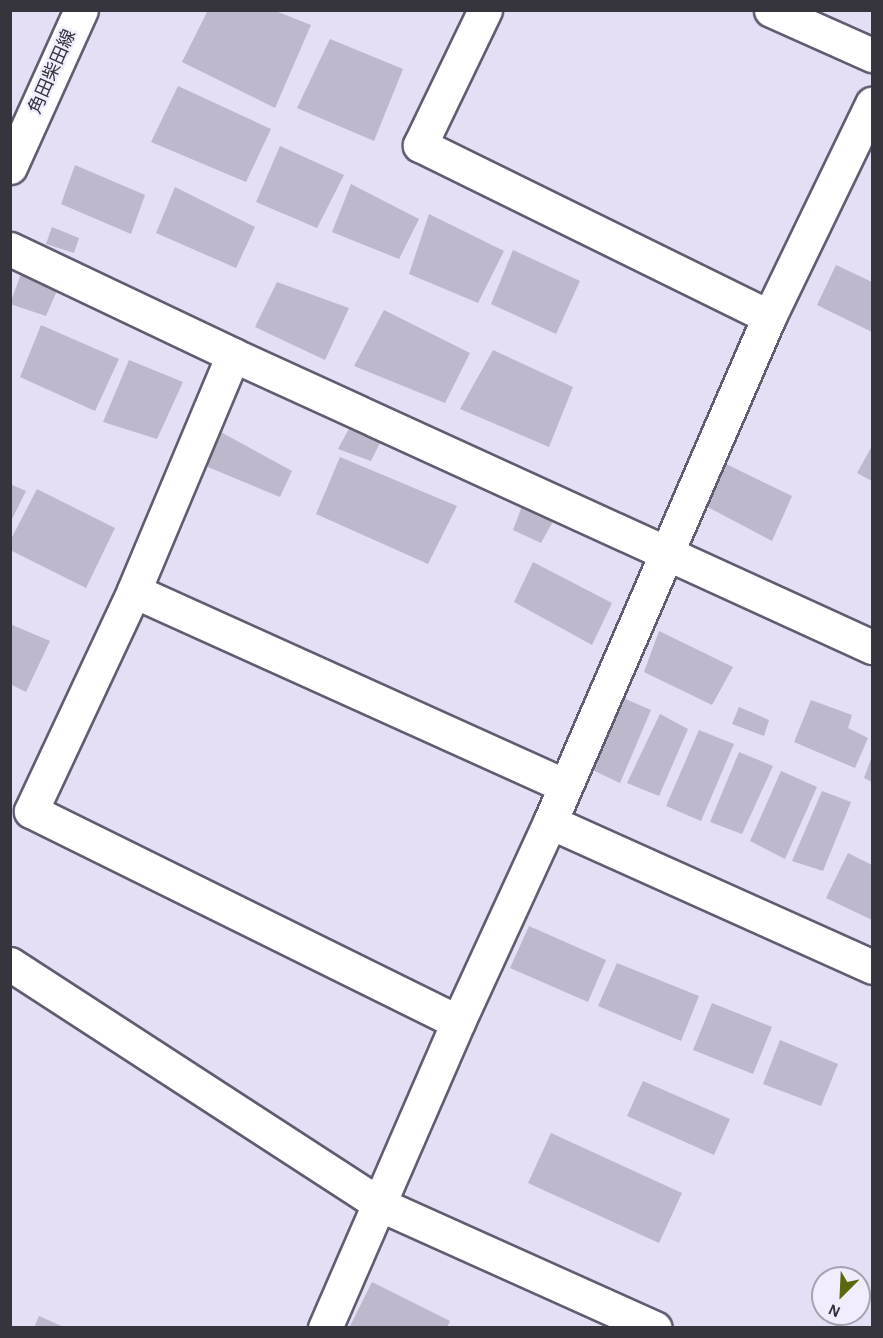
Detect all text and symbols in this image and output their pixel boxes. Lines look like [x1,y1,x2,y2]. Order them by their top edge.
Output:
street label: 角田柴田線 [25,26,81,118]
north arrow [811,1266,871,1326]
text: N [826,1301,843,1320]

